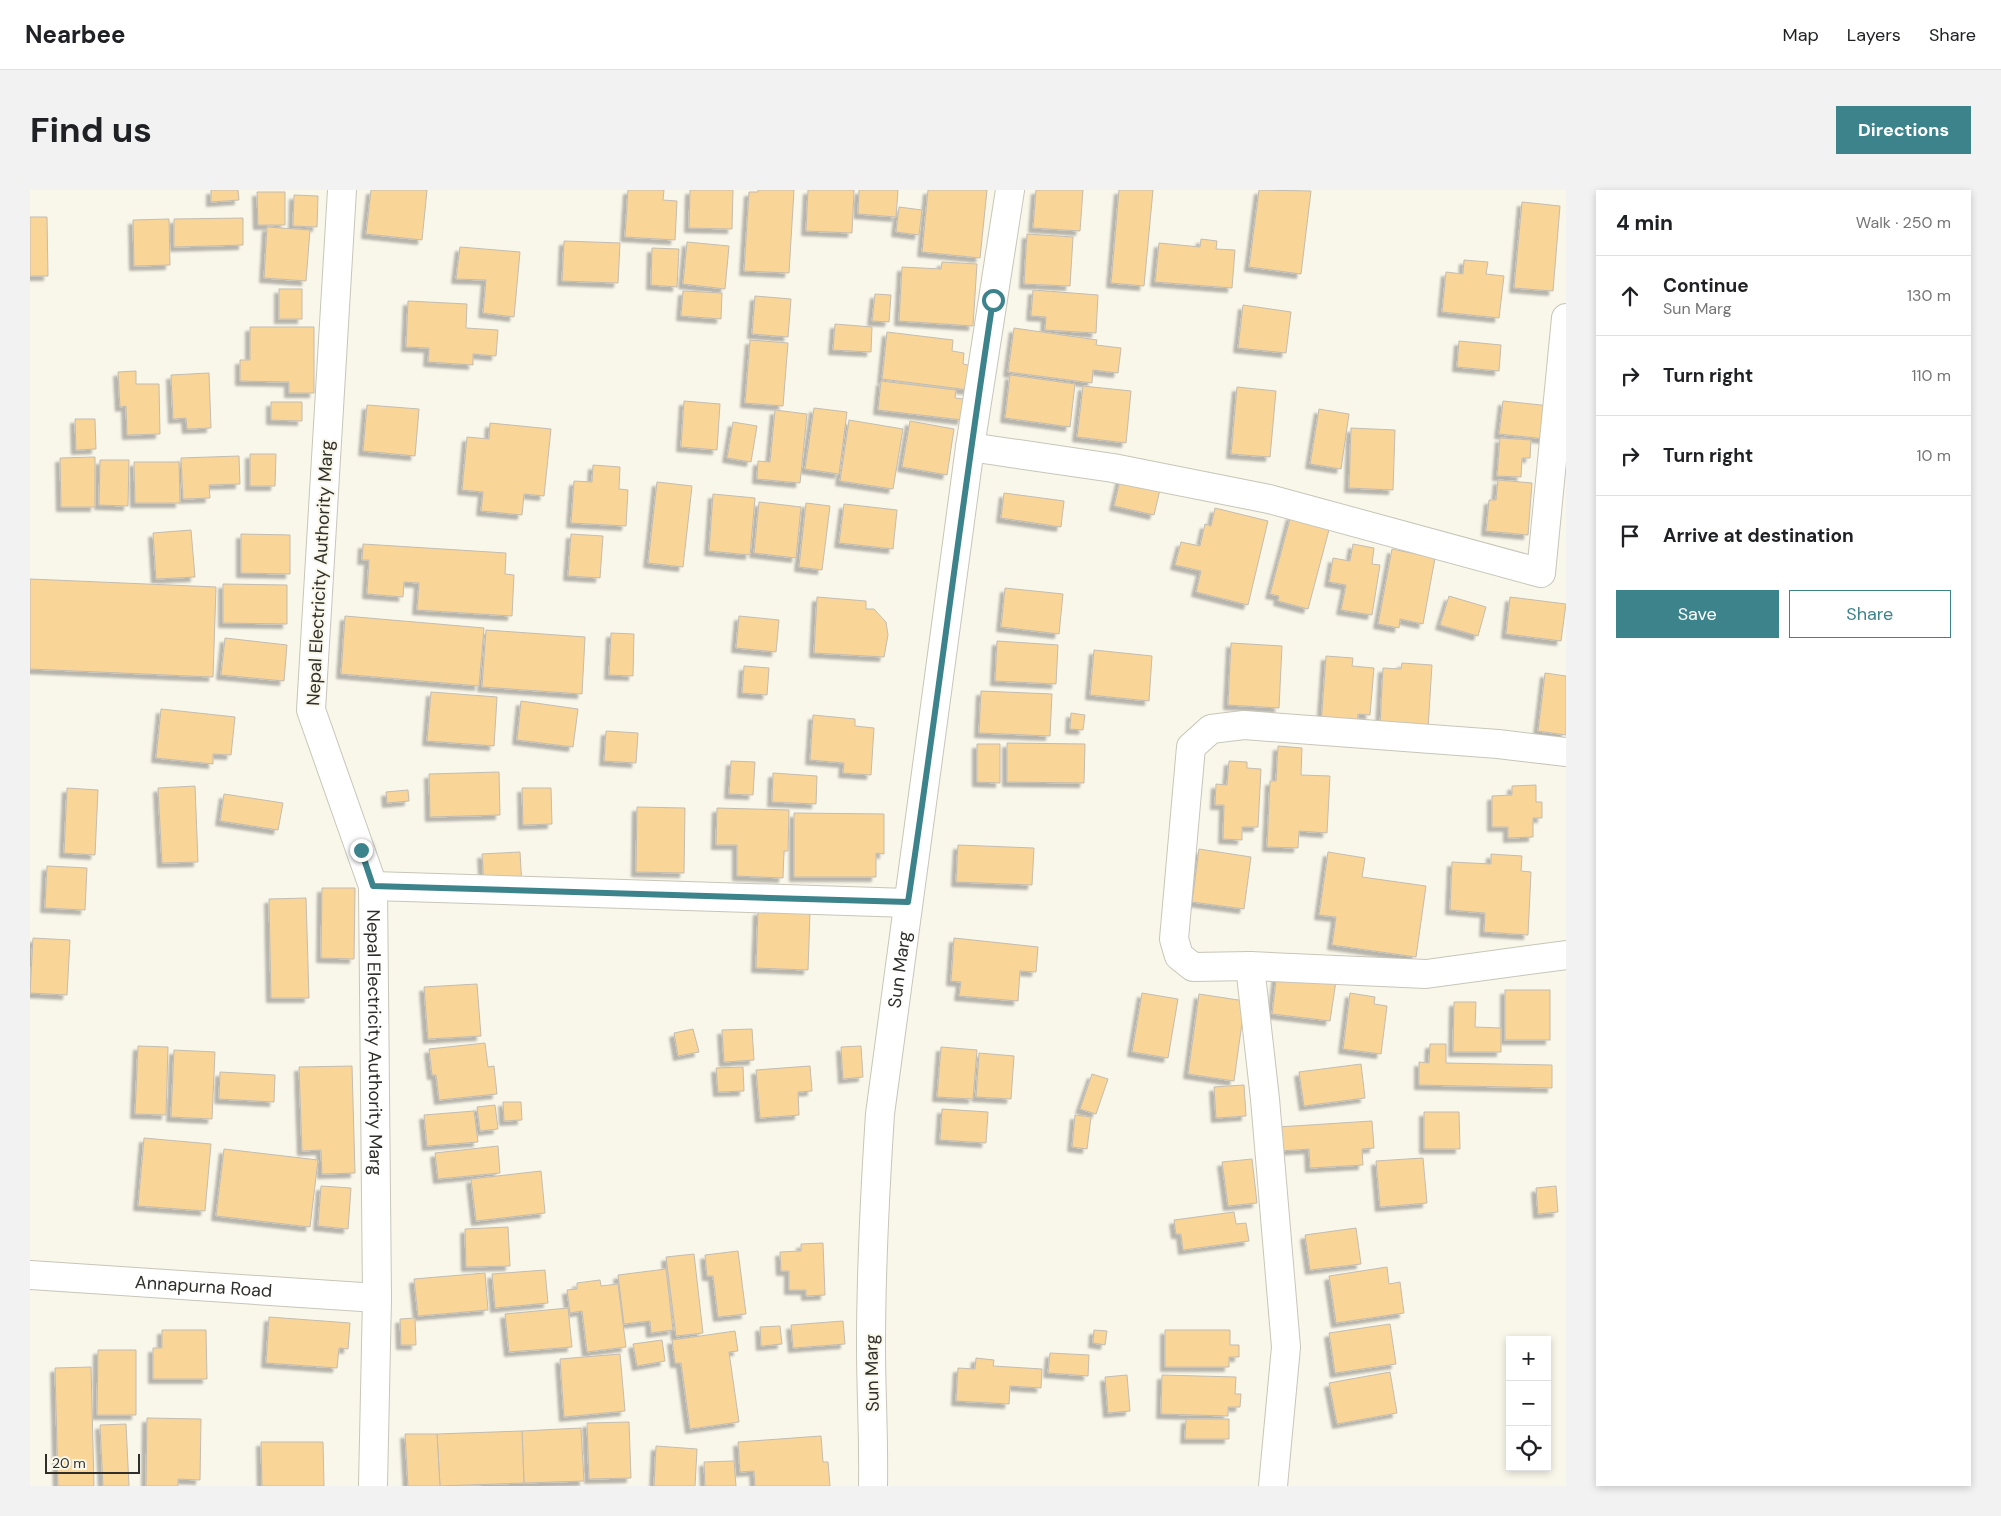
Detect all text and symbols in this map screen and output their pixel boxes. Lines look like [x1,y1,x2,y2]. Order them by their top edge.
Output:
text: Nearbee [25,19,125,50]
text: Map [1783,23,1819,47]
text: Layers [1847,23,1901,47]
text: Share [1929,23,1976,47]
button: Directions [1836,106,1971,154]
text: Find us [30,107,152,153]
text: 4 min [1616,209,1673,237]
text: Walk · 250 m [1856,212,1951,233]
text: Continue [1663,273,1749,298]
icon: ahead [1616,282,1644,310]
text: 130 m [1907,285,1951,306]
route start [982,289,1005,312]
text: Sun Marg [1663,298,1732,319]
icon: right [1616,362,1644,390]
text: Turn right [1663,363,1753,388]
text: 110 m [1912,365,1951,386]
street label: Nepal Electricity Authority Marg [301,440,339,706]
icon: right [1616,442,1644,470]
text: Turn right [1663,443,1753,468]
text: 10 m [1917,445,1951,466]
icon: arrive [1616,522,1644,550]
text: Arrive at destination [1663,523,1854,548]
button: Save [1616,590,1779,638]
button: Share [1789,590,1951,638]
route end [350,839,373,862]
street label: Nepal Electricity Authority Marg [361,909,388,1176]
street label: Sun Marg [882,930,917,1009]
street label: Annapurna Road [134,1270,273,1303]
street label: Sun Marg [859,1334,885,1412]
map controls [1506,1336,1551,1471]
button: + [1506,1336,1551,1381]
button: − [1506,1381,1551,1426]
button: locate [1506,1426,1551,1471]
scale bar [45,1451,140,1474]
text: 20 m [52,1454,86,1472]

